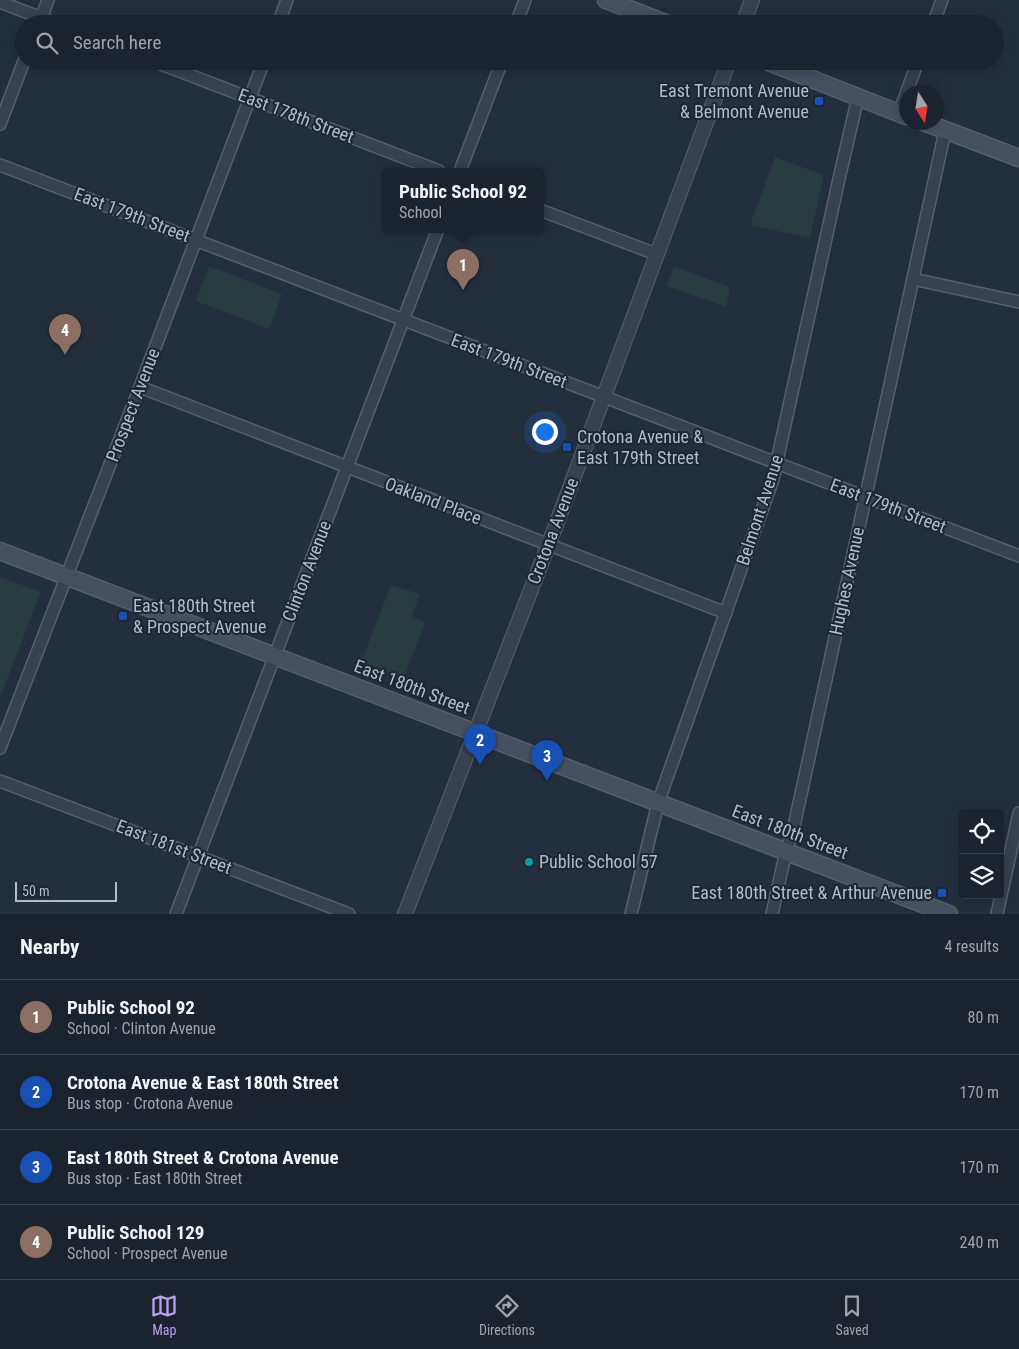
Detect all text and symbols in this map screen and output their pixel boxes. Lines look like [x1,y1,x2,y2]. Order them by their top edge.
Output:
search box [15,15,1004,70]
icon: search [33,29,61,57]
text: Search here [73,31,161,54]
place label: East Tremont Avenue & Belmont Avenue [659,80,809,122]
street label: East 178th Street [235,84,357,147]
north arrow [899,85,944,130]
marker: East Tremont Avenue & Belmont Avenue [813,95,825,107]
popup [382,168,544,233]
text: Public School 92 [399,180,527,203]
street label: East 179th Street [71,183,193,246]
text: School [399,203,442,222]
pin: 1 [447,249,479,290]
pin: 4 [49,314,81,355]
street label: East 179th Street [448,329,570,392]
street label: Prospect Avenue [101,345,164,464]
your location [532,419,558,445]
place label: Crotona Avenue & East 179th Street [577,426,703,468]
marker: Crotona Avenue & East 179th Street [561,441,573,453]
street label: Belmont Avenue [732,452,787,568]
street label: Oakland Place [382,473,484,529]
street label: East 179th Street [827,474,949,537]
street label: Crotona Avenue [523,475,582,587]
street label: Clinton Avenue [278,518,335,624]
street label: Hughes Avenue [825,525,868,637]
place label: East 180th Street & Prospect Avenue [133,595,266,637]
marker: East 180th Street & Prospect Avenue [117,610,129,622]
street label: East 180th Street [351,655,473,718]
pin: 2 [464,724,496,765]
pin: 3 [531,740,563,781]
street label: East 180th Street [729,800,851,863]
map controls [959,809,1004,899]
button: locate [959,809,1004,854]
street label: East 181st Street [114,815,235,878]
place label: Public School 57 [539,851,658,872]
button: layers [959,854,1004,899]
marker: Public School 57 [523,856,535,868]
scale bar [15,879,118,902]
place label: East 180th Street & Arthur Avenue [691,882,932,903]
text: 50 m [22,883,50,899]
marker: East 180th Street & Arthur Avenue [936,887,948,899]
text: Nearby [20,935,79,959]
text: 4 results [944,937,999,956]
text: Public School 92 [67,996,195,1019]
text: 1 [32,1008,40,1027]
text: 80 m [967,1008,999,1027]
text: School · Clinton Avenue [67,1019,216,1038]
text: Crotona Avenue & East 180th Street [67,1071,339,1094]
text: 2 [32,1083,40,1102]
text: 170 m [960,1083,999,1102]
text: Bus stop · Crotona Avenue [67,1094,233,1113]
text: East 180th Street & Crotona Avenue [67,1146,339,1169]
text: 3 [32,1158,40,1177]
text: 170 m [960,1158,999,1177]
text: Bus stop · East 180th Street [67,1169,242,1188]
text: Public School 129 [67,1221,204,1244]
text: 4 [32,1233,40,1252]
text: 240 m [960,1233,999,1252]
text: School · Prospect Avenue [67,1244,228,1263]
tab: Map [150,1292,178,1338]
tab: Directions [479,1292,535,1338]
tab: Saved [835,1292,869,1338]

